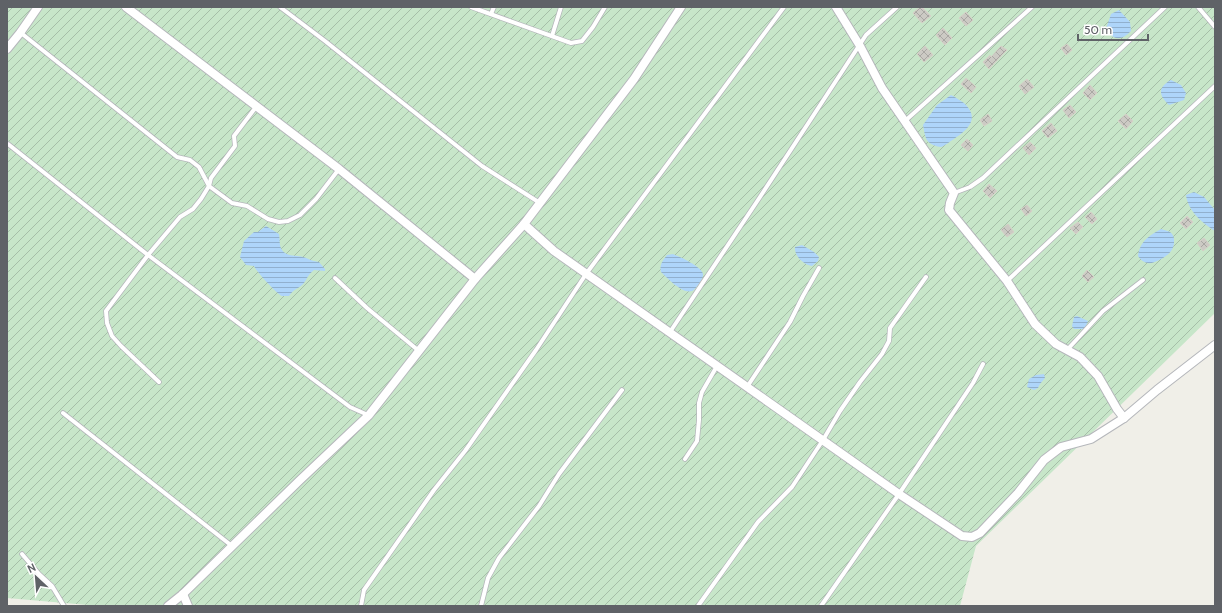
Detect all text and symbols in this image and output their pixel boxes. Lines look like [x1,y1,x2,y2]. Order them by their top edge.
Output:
scale bar [1078,16,1148,42]
text: 50 m [1084,22,1112,37]
north arrow [16,557,56,597]
text: N [25,560,38,576]

